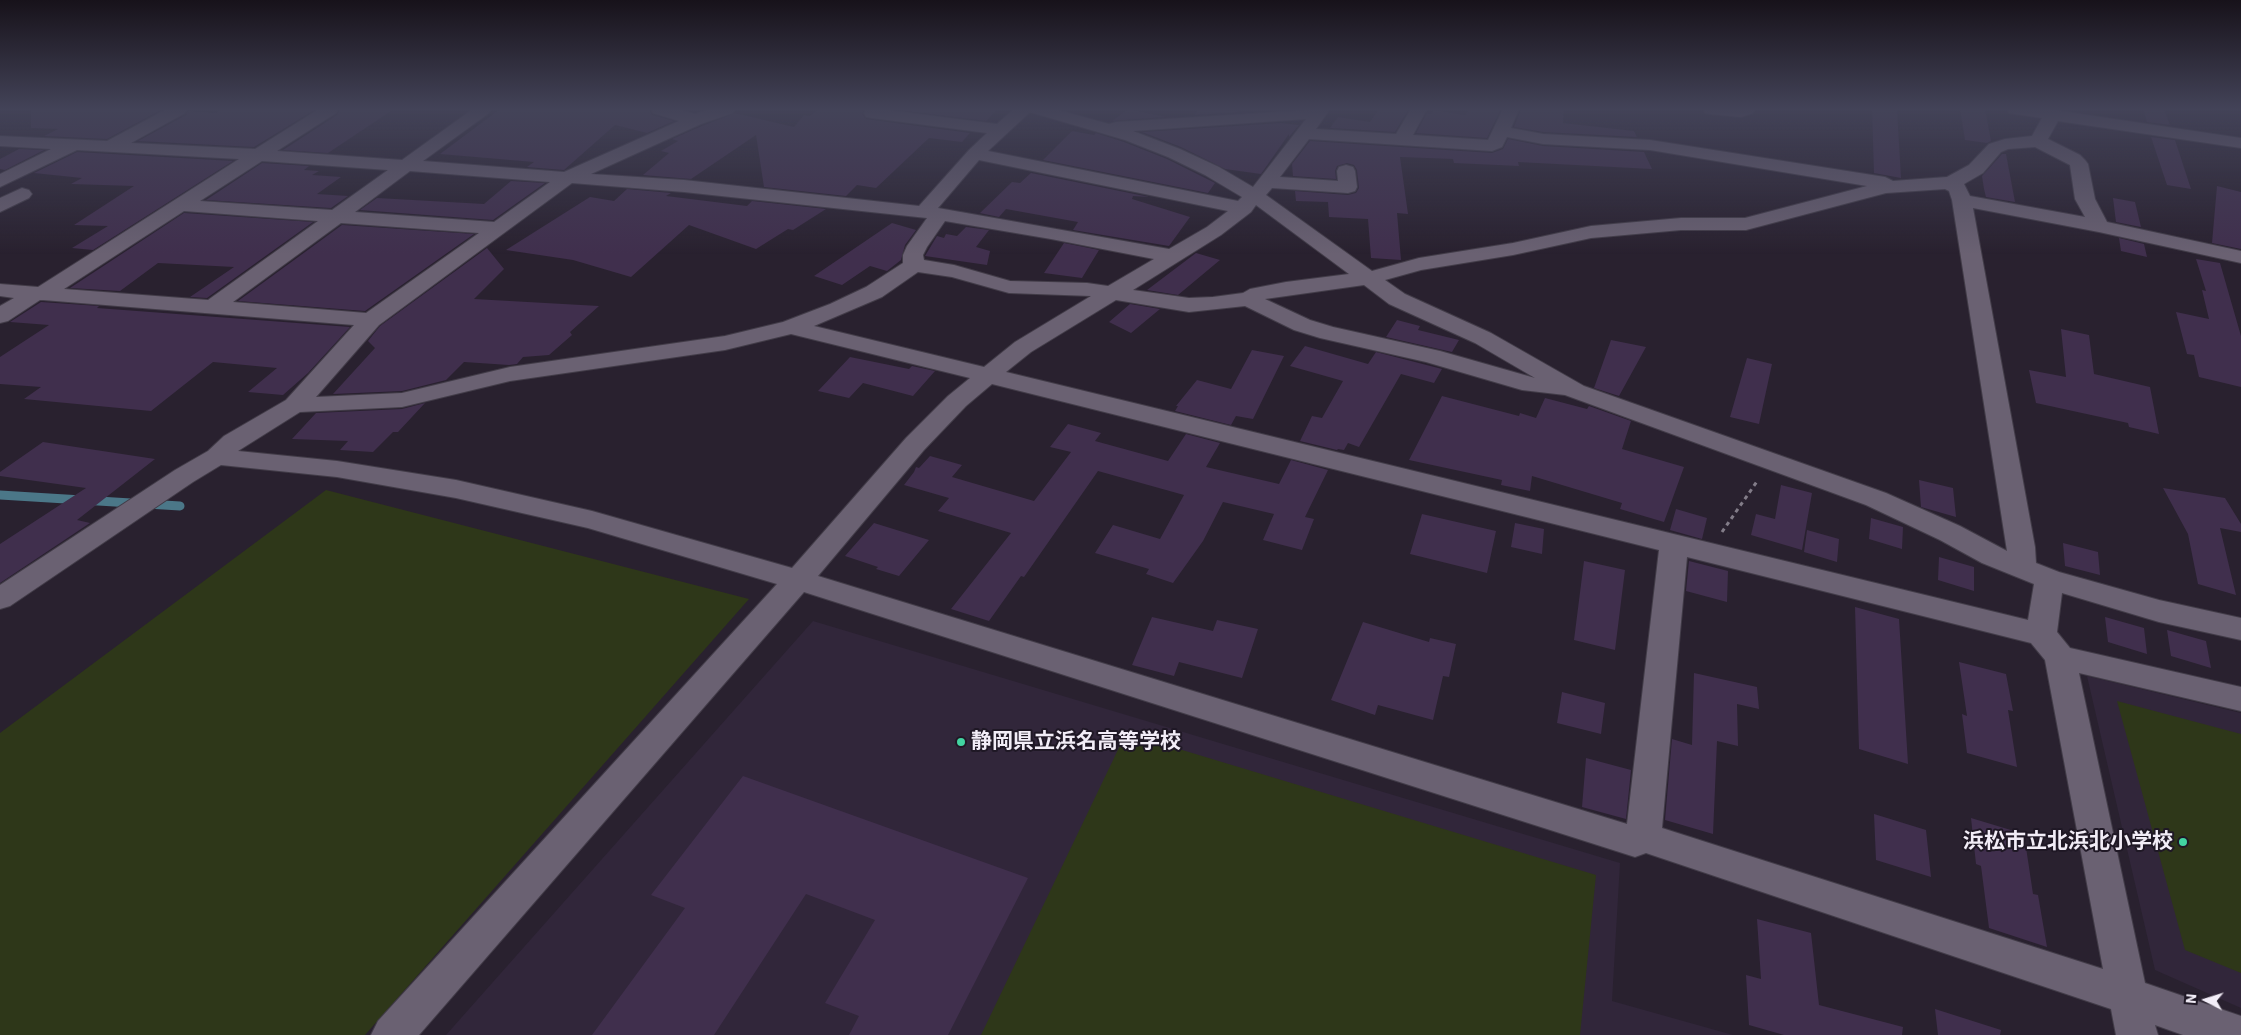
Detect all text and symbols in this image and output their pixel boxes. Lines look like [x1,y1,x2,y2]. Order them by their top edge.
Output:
place label: 静岡県立浜名高等学校 [971,729,1181,755]
marker: 静岡県立浜名高等学校 [955,736,967,748]
place label: 浜松市立北浜北小学校 [1963,829,2173,855]
marker: 浜松市立北浜北小学校 [2177,836,2189,848]
north arrow [2181,975,2231,1025]
text: N [2182,993,2200,1005]

